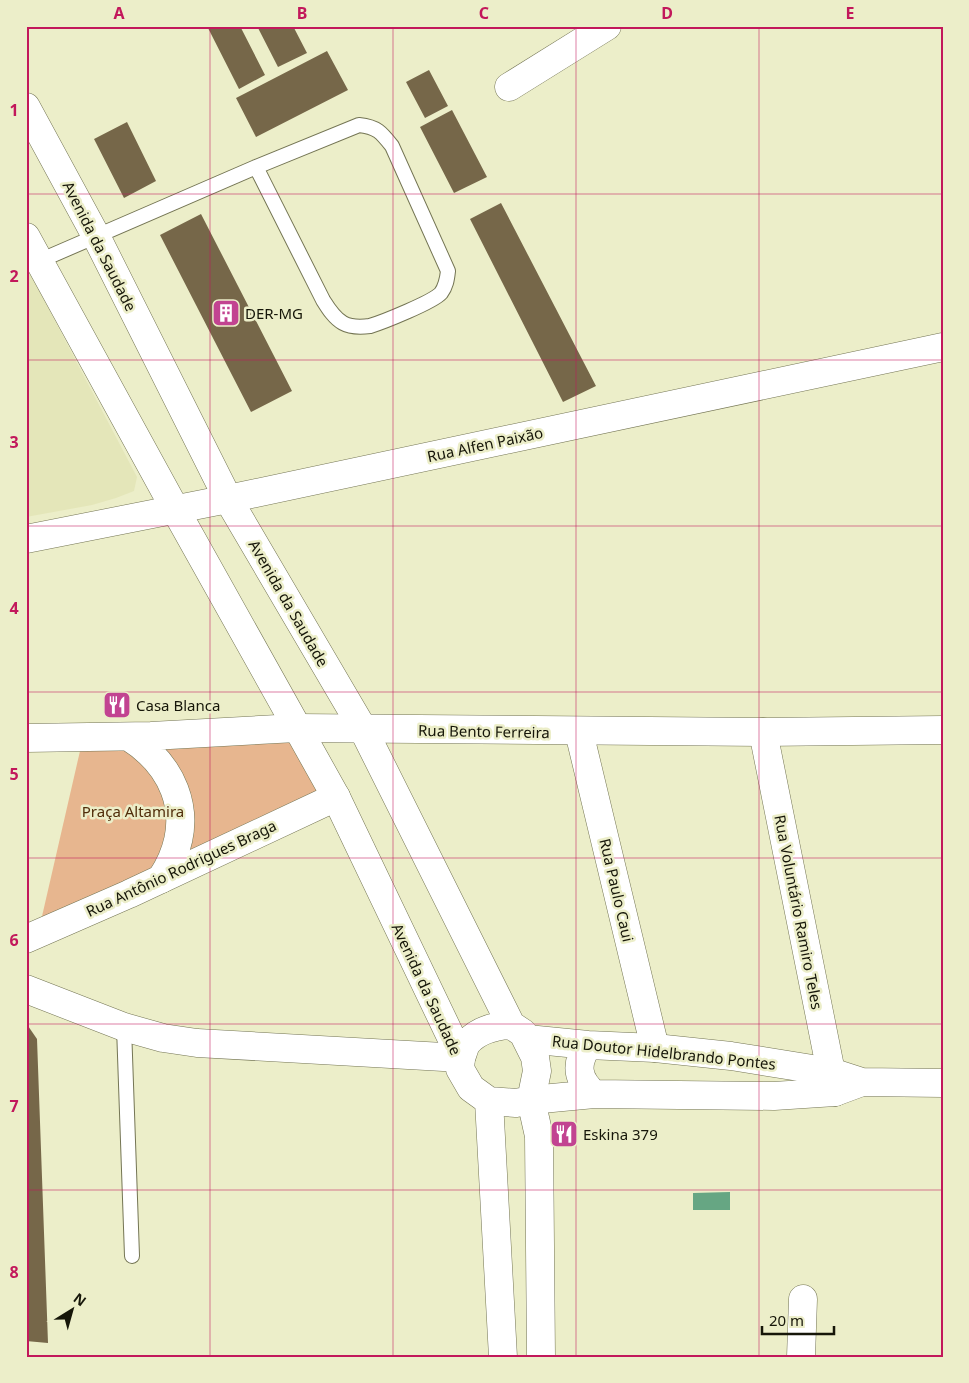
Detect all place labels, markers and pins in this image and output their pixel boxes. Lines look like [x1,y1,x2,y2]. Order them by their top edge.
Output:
building icon: DER-MG [211,298,241,328]
place label: DER-MG [245,303,303,323]
restaurant icon: Casa Blanca [102,690,132,720]
place label: Casa Blanca [136,695,220,715]
restaurant icon: Eskina 379 [549,1119,579,1149]
place label: Eskina 379 [583,1124,658,1144]

